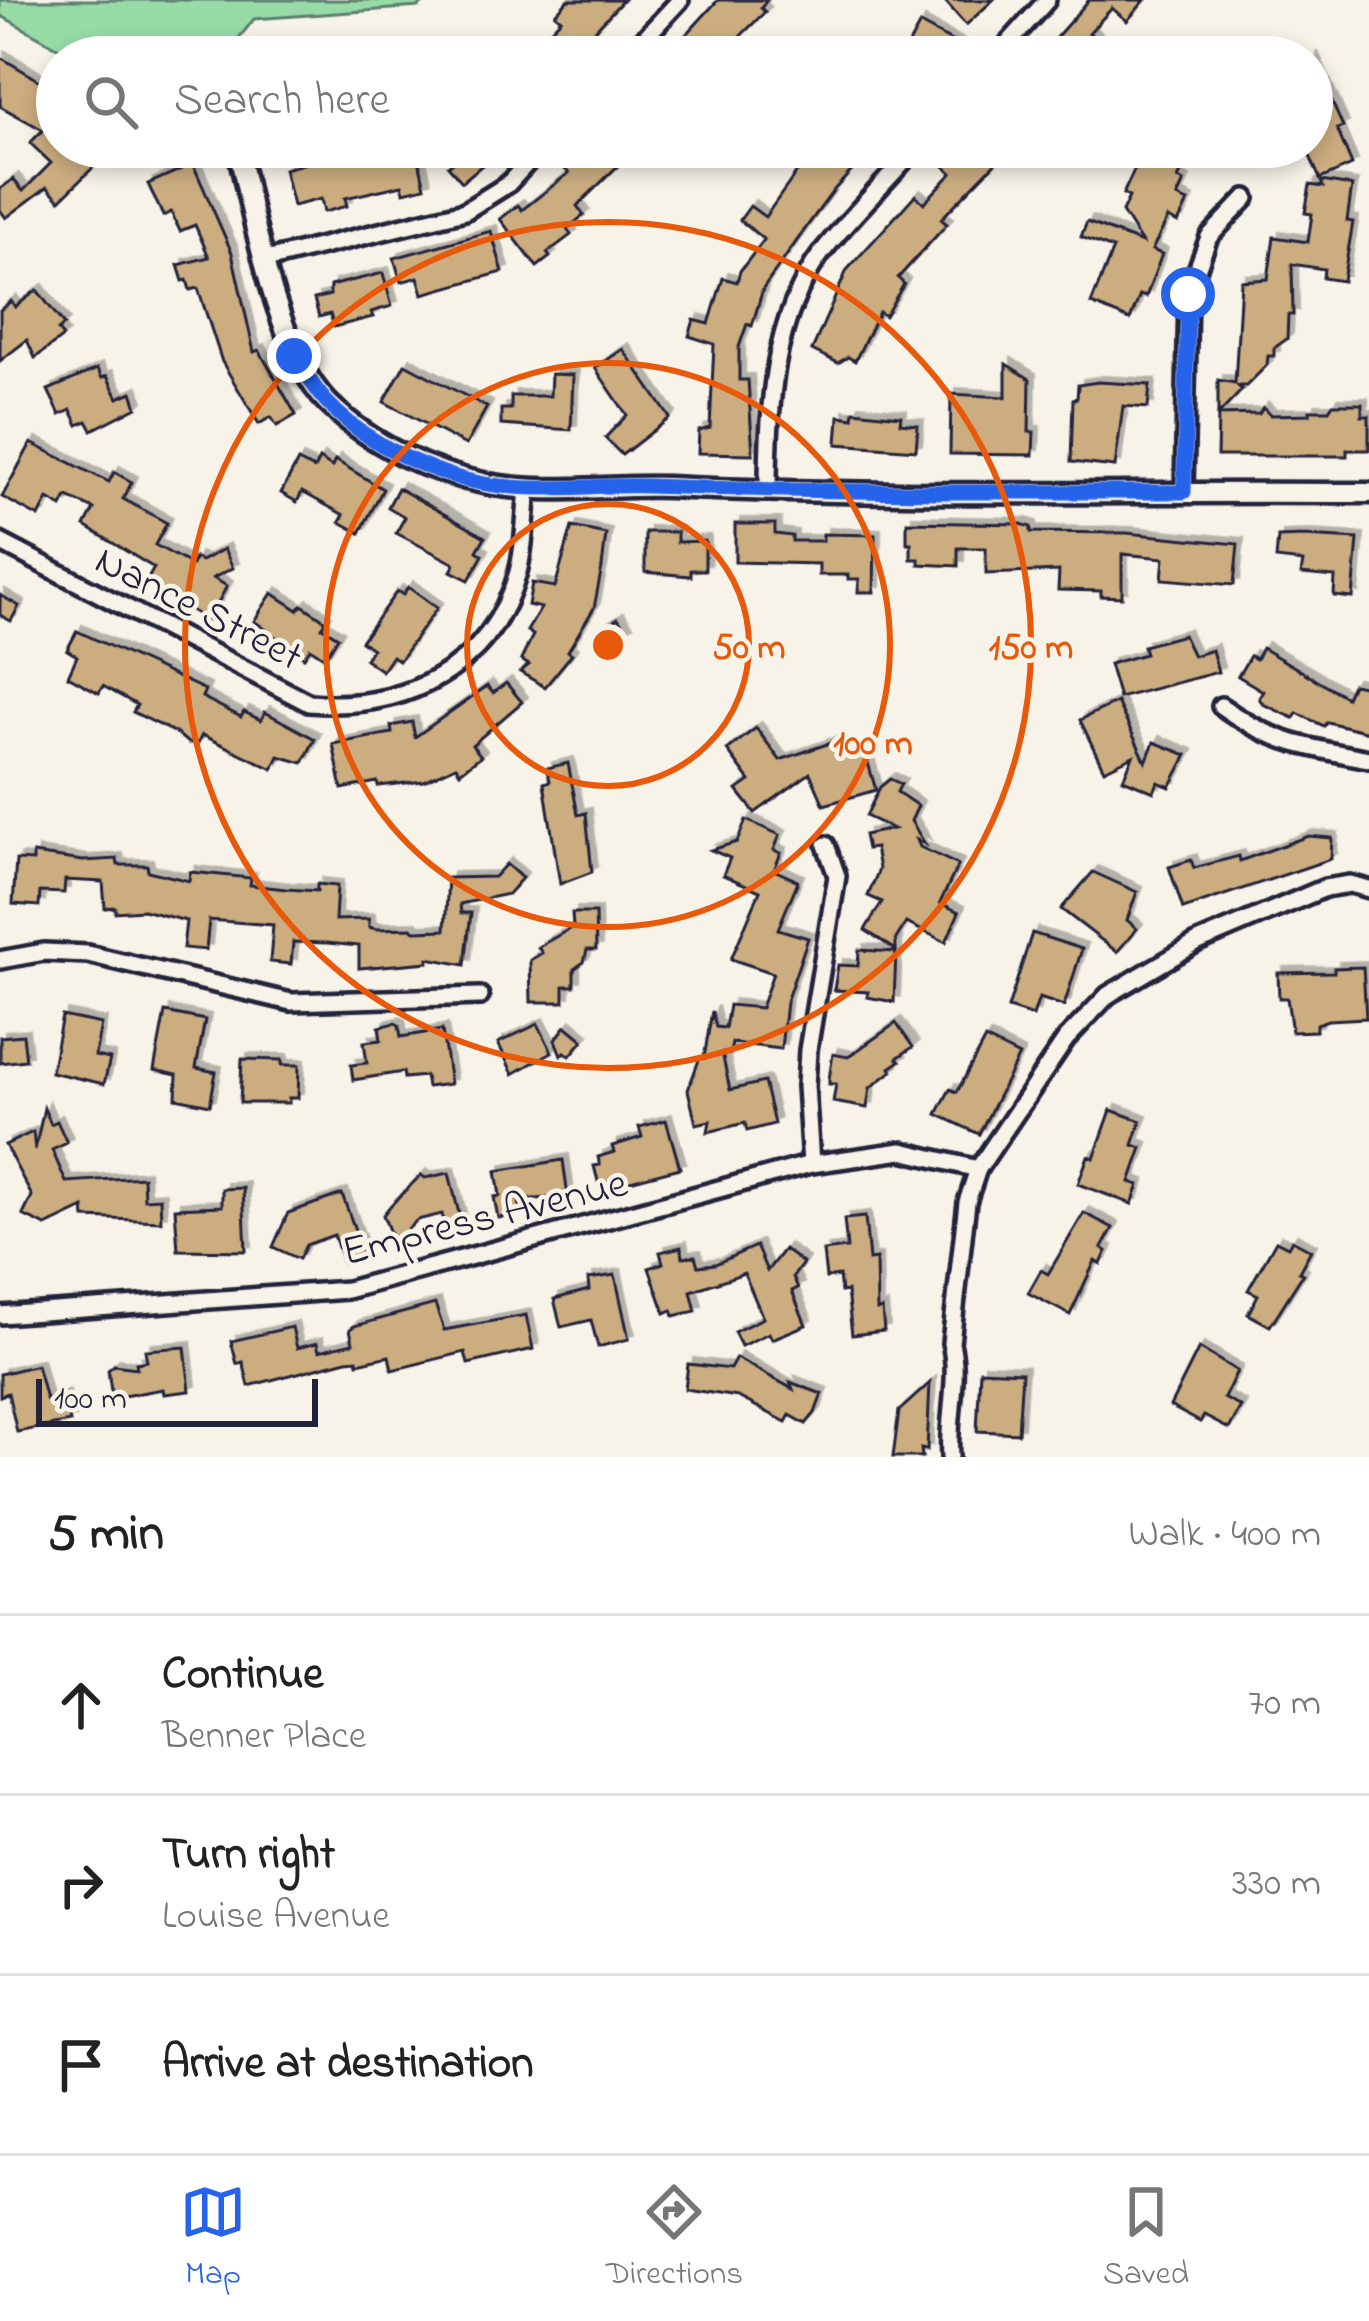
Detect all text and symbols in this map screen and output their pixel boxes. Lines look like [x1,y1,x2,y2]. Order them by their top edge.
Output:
search box [36,36,1333,168]
icon: search [78,69,144,135]
text: Search here [174,69,390,135]
route start [1161,267,1215,321]
route end [267,329,321,383]
street label: Nance Street [84,532,312,688]
text: 50 m [712,623,786,676]
text: 150 m [989,623,1073,676]
centre of rings [587,624,629,666]
text: 100 m [833,719,913,772]
street label: Empress Avenue [336,1154,634,1284]
scale bar [36,1373,318,1426]
text: 100 m [54,1376,127,1424]
text: 5 min [48,1498,164,1573]
text: Walk · 400 m [1128,1507,1321,1564]
text: Continue [162,1643,323,1709]
icon: ahead [48,1672,114,1738]
text: 70 m [1248,1676,1321,1733]
text: Benner Place [162,1709,366,1766]
text: Turn right [162,1823,335,1889]
icon: right [48,1852,114,1918]
text: 330 m [1232,1856,1321,1913]
text: Louise Avenue [162,1889,390,1946]
icon: arrive [48,2032,114,2098]
text: Arrive at destination [162,2032,533,2098]
tab: Map [180,2179,246,2299]
tab: Directions [606,2179,743,2299]
tab: Saved [1103,2179,1189,2299]

